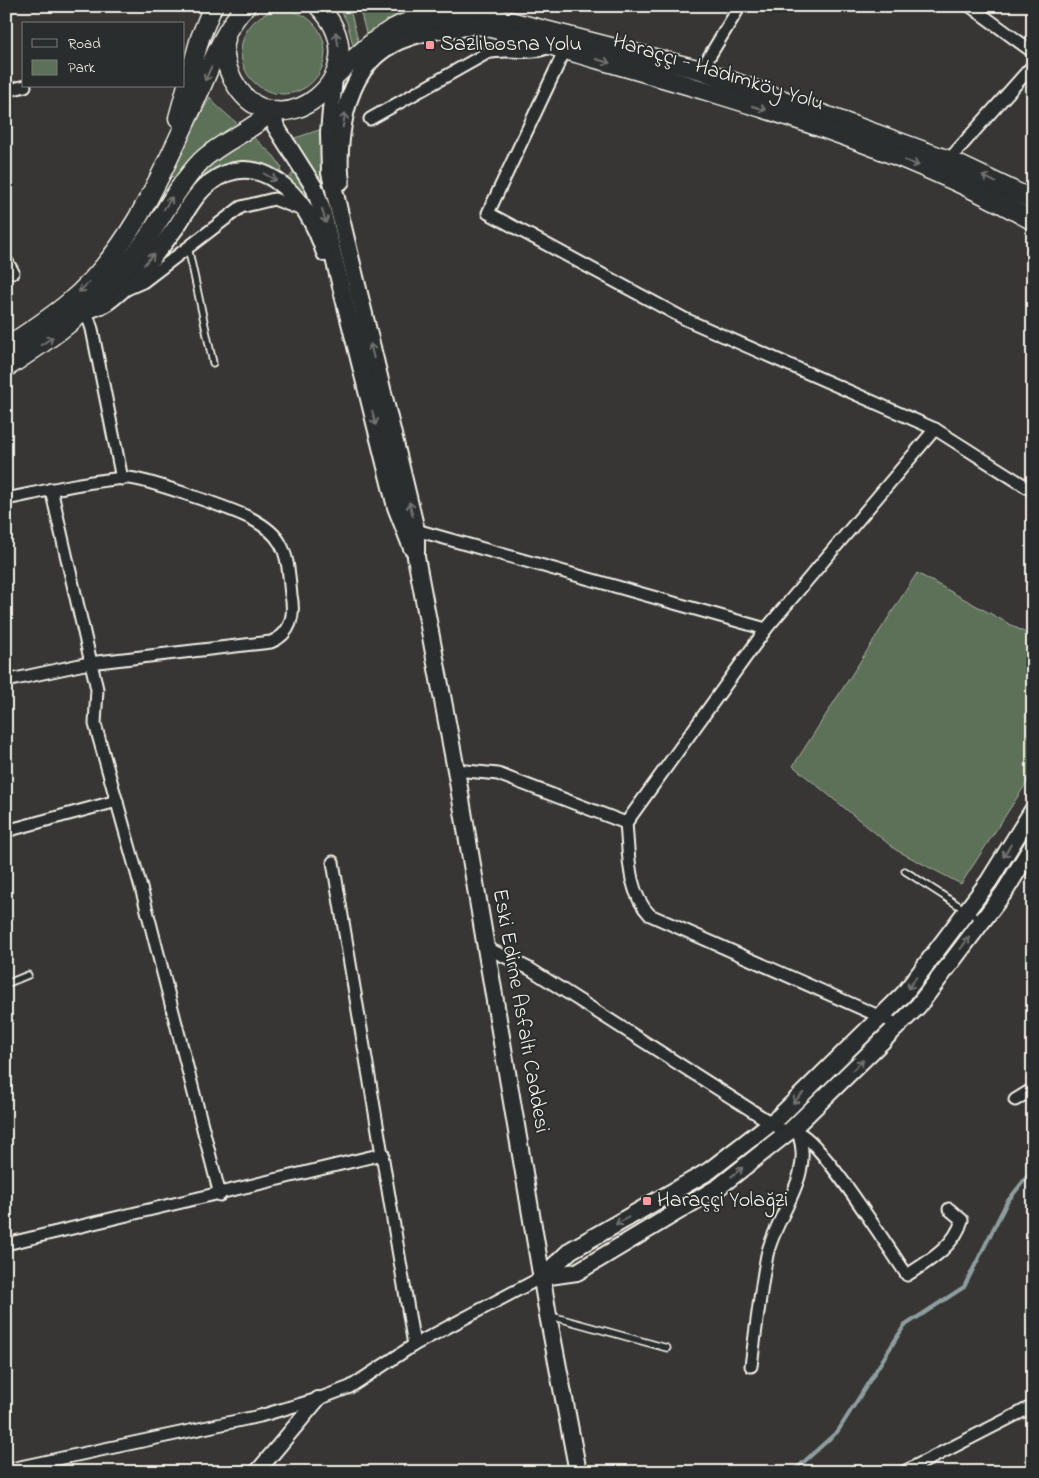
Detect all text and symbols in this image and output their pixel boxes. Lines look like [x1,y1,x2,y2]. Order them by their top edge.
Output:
legend [22,22,185,88]
street label: Haraççı - Hadımköy Yolu [608,26,828,121]
place label: Sazlıbosna Yolu [440,29,582,61]
one-way arrow [332,31,342,47]
text: Road [68,33,101,55]
marker: Sazlıbosna Yolu [424,39,436,51]
text: Park [68,57,96,79]
one-way arrow [595,57,611,66]
one-way arrow [203,66,213,81]
one-way arrow [750,104,766,114]
one-way arrow [340,112,350,128]
one-way arrow [904,160,919,169]
one-way arrow [262,173,276,183]
one-way arrow [982,174,997,183]
one-way arrow [163,197,173,211]
one-way arrow [320,208,329,224]
one-way arrow [143,252,155,265]
one-way arrow [78,280,90,293]
one-way arrow [40,336,54,346]
one-way arrow [367,344,376,360]
one-way arrow [370,410,379,426]
one-way arrow [406,502,415,518]
one-way arrow [1002,844,1012,858]
street label: Eski Edirne Asfaltı Caddesi [483,886,557,1136]
one-way arrow [960,937,971,950]
one-way arrow [907,976,918,989]
one-way arrow [852,1059,864,1071]
one-way arrow [792,1092,804,1104]
one-way arrow [730,1167,743,1178]
place label: Haraççi Yolağzi [657,1185,788,1218]
marker: Haraççi Yolağzi [641,1195,653,1207]
one-way arrow [615,1216,630,1226]

